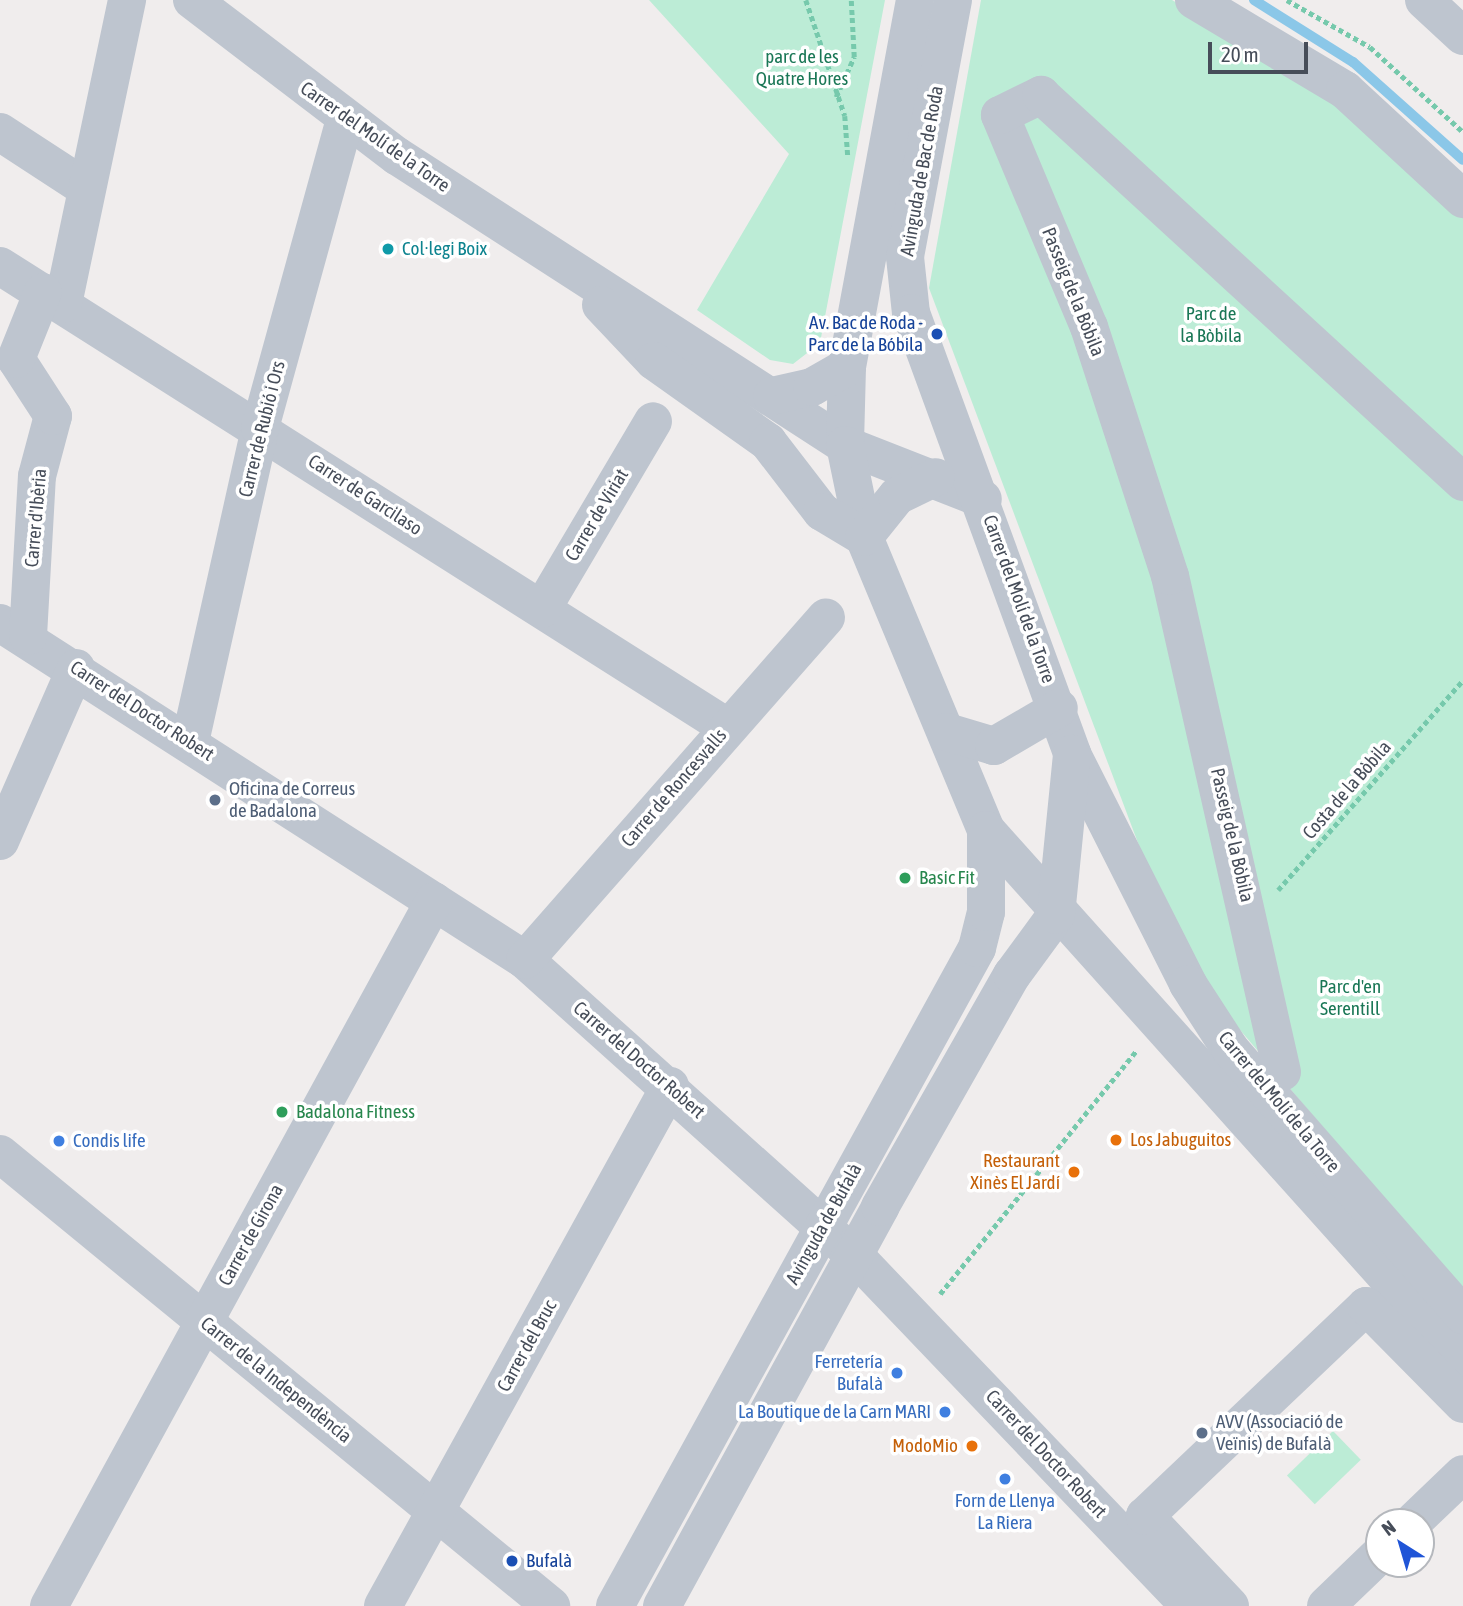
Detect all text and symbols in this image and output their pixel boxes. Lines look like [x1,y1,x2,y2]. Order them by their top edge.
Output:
scale bar [1211,28,1311,72]
text: 20 m [1221,42,1259,66]
park label: parc de les Quatre Hores [756,46,848,90]
street label: Carrer del Molí de la Torre [296,77,454,197]
street label: Avinguda de Bac de Roda [896,84,948,258]
street label: Passeig de la Bòbila [1037,224,1109,360]
place label: Col·legi Boix [402,238,487,260]
marker: Col·legi Boix [380,241,396,257]
park label: Parc de la Bòbila [1180,303,1242,347]
place label: Av. Bac de Roda - Parc de la Bóbila [808,312,923,356]
marker: Av. Bac de Roda - Parc de la Bóbila [929,326,945,342]
street label: Carrer de Rubió i Ors [234,359,290,499]
street label: Carrer de Garcilaso [304,450,426,540]
street label: Carrer de Viriat [561,465,633,565]
street label: Carrer d'Ibèria [20,468,52,568]
street label: Carrer del Molí de la Torre [978,512,1060,686]
street label: Carrer del Doctor Robert [66,656,218,766]
street label: Carrer de Roncesvalls [617,724,731,852]
street label: Costa de la Bòbila [1298,736,1396,844]
street label: Passeig de la Bòbila [1206,766,1258,904]
place label: Oficina de Correus de Badalona [229,778,355,822]
marker: Oficina de Correus de Badalona [207,792,223,808]
place label: Basic Fit [919,867,975,889]
marker: Basic Fit [897,870,913,886]
park label: Parc d'en Serentill [1319,976,1381,1020]
street label: Carrer del Doctor Robert [569,997,709,1123]
street label: Carrer del Molí de la Torre [1213,1027,1345,1177]
place label: Badalona Fitness [296,1101,415,1123]
marker: Badalona Fitness [274,1104,290,1120]
place label: Los Jabuguitos [1130,1129,1231,1151]
place label: Condis life [73,1130,146,1152]
marker: Los Jabuguitos [1108,1132,1124,1148]
marker: Condis life [51,1133,67,1149]
place label: Restaurant Xinès El Jardí [970,1150,1060,1194]
street label: Avinguda de Bufalà [781,1159,867,1289]
marker: Restaurant Xinès El Jardí [1066,1164,1082,1180]
street label: Carrer de Girona [214,1180,288,1290]
street label: Carrer del Bruc [492,1296,562,1396]
street label: Carrer de la Independència [196,1312,356,1448]
place label: Ferretería Bufalà [815,1351,883,1395]
marker: Ferretería Bufalà [889,1365,905,1381]
street label: Carrer del Doctor Robert [981,1385,1111,1523]
place label: La Boutique de la Carn MARI [738,1401,931,1423]
marker: La Boutique de la Carn MARI [937,1404,953,1420]
place label: AVV (Associació de Veïnis) de Bufalà [1216,1411,1343,1455]
marker: AVV (Associació de Veïnis) de Bufalà [1194,1425,1210,1441]
place label: ModoMio [892,1435,958,1457]
marker: ModoMio [964,1438,980,1454]
marker: Forn de Llenya La Riera [997,1471,1013,1487]
place label: Forn de Llenya La Riera [955,1490,1055,1534]
north arrow [1365,1508,1435,1578]
text: N [1377,1516,1400,1540]
place label: Bufalà [526,1550,572,1572]
marker: Bufalà [504,1553,520,1569]

